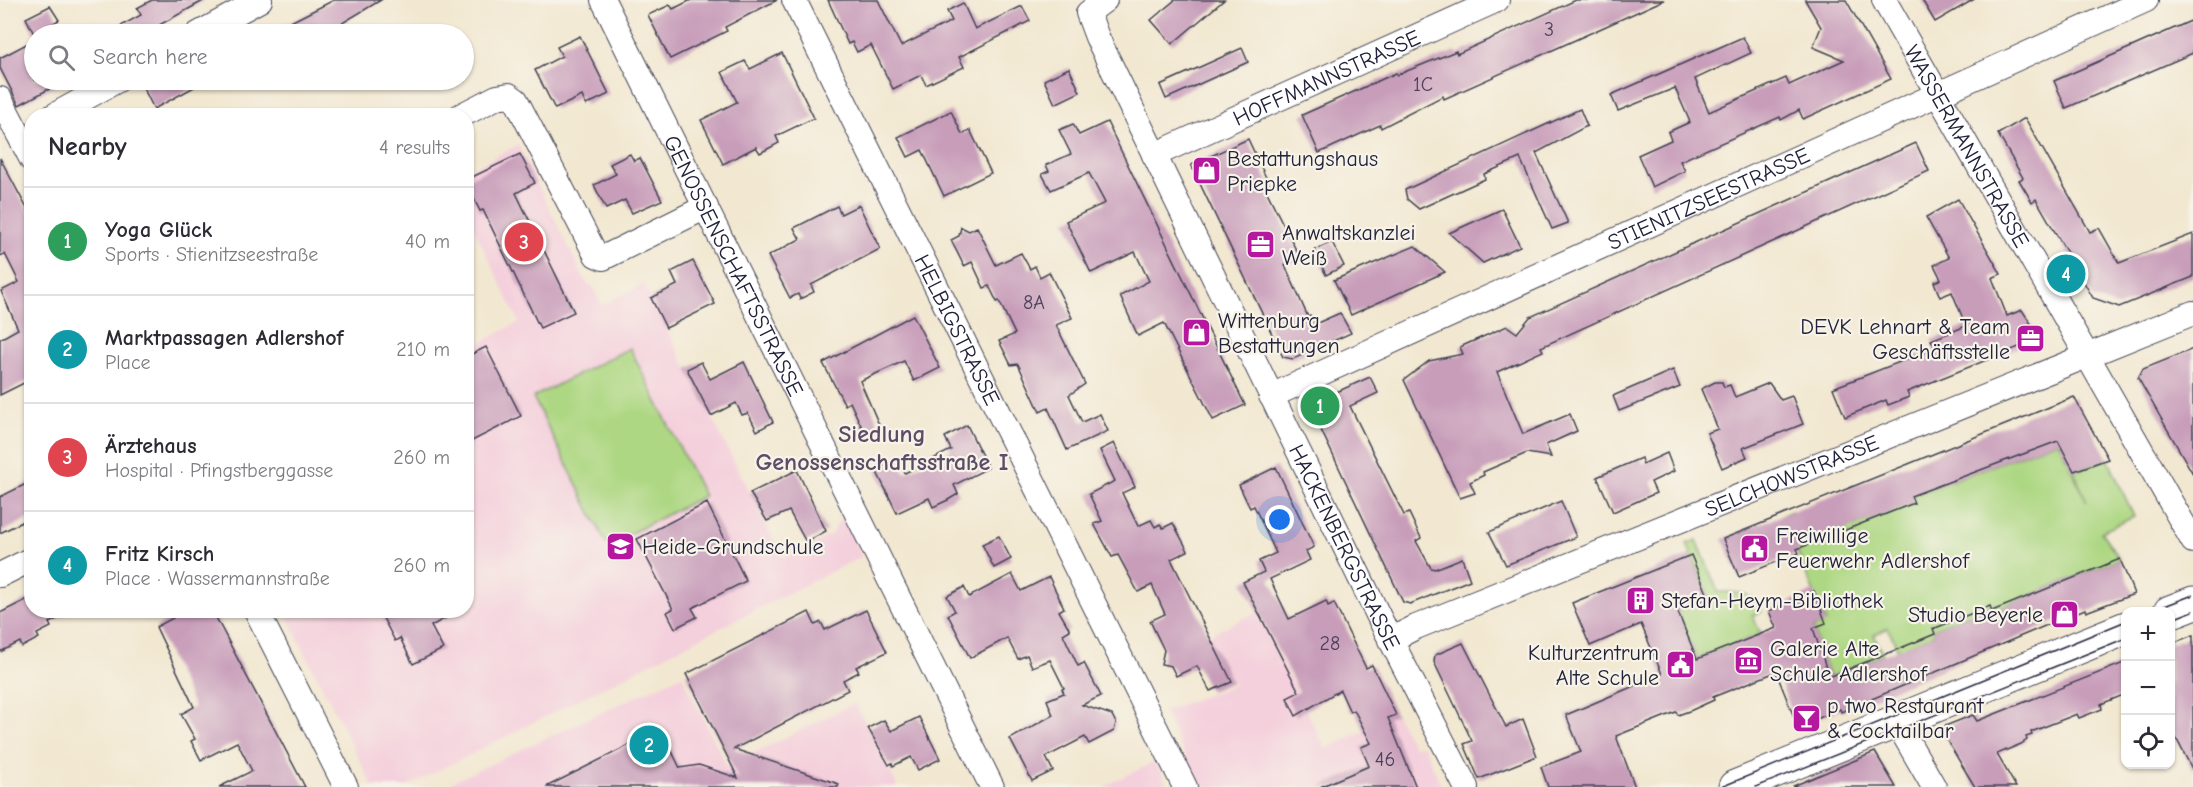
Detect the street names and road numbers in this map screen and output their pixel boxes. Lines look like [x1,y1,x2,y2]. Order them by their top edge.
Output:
street label: HOFFMANNSTRASSE [1229,25,1424,132]
street label: WASSERMANNSTRASSE [1898,41,2034,252]
street label: GENOSSENSCHAFTSSTRASSE [658,131,809,400]
street label: STIENITZSEESTRASSE [1604,142,1814,256]
street label: HELBIGSTRASSE [909,250,1005,410]
street label: SELCHOWSTRASSE [1701,429,1882,523]
street label: HACKENBERGSTRASSE [1283,440,1405,654]

